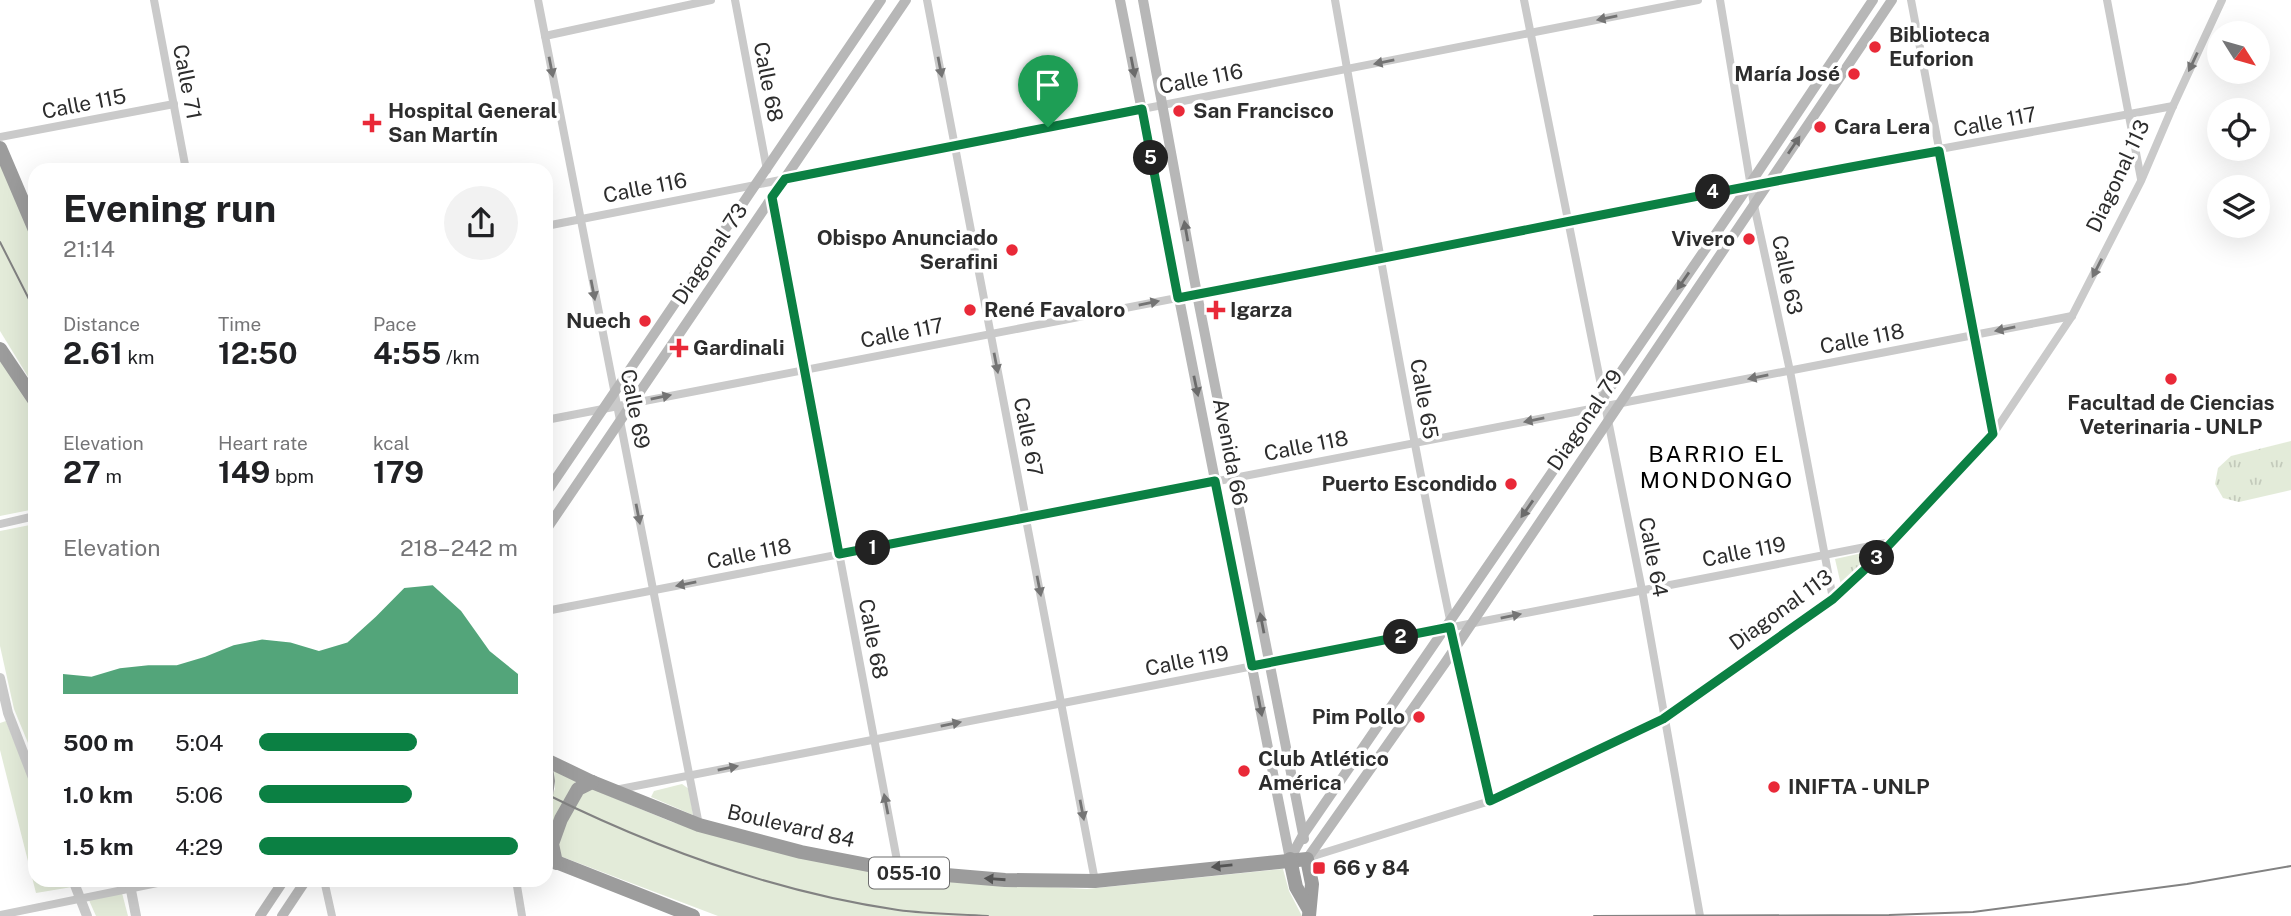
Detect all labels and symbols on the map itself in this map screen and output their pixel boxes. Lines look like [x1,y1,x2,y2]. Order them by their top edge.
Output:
one-way arrow [1596,12,1618,23]
north arrow [2207,21,2270,84]
place label: Biblioteca Euforion [1889,22,1990,71]
marker: Biblioteca Euforion [1867,39,1883,55]
street label: Calle 68 [748,40,789,124]
street label: Calle 71 [168,42,207,122]
one-way arrow [2187,52,2199,72]
pin [1018,55,1078,127]
one-way arrow [545,56,556,78]
one-way arrow [935,56,946,78]
one-way arrow [1128,56,1139,78]
one-way arrow [1373,56,1395,67]
street label: Calle 116 [1157,58,1245,99]
place label: María José [1734,61,1840,86]
marker: María José [1846,66,1862,82]
street label: Calle 115 [40,83,128,124]
place label: Hospital General San Martín [388,98,558,147]
place label: San Francisco [1193,98,1334,123]
street label: Calle 117 [1951,101,2039,142]
marker: San Francisco [1171,103,1187,119]
marker: Hospital General San Martín [362,113,382,133]
place label: Cara Lera [1834,114,1930,139]
street label: Diagonal 113 [2081,115,2155,236]
marker: Cara Lera [1812,119,1828,135]
one-way arrow [1787,136,1801,154]
pin: 5 [1134,140,1168,176]
street label: Calle 116 [601,167,689,208]
pin: 4 [1696,174,1730,210]
street label: Diagonal 73 [667,198,753,309]
one-way arrow [1180,220,1191,242]
place label: Obispo Anunciado Serafini [817,225,998,274]
place label: Vivero [1671,226,1735,251]
marker: Vivero [1741,231,1757,247]
street label: Calle 63 [1767,233,1808,317]
marker: Obispo Anunciado Serafini [1004,242,1020,258]
one-way arrow [2091,258,2102,278]
one-way arrow [1676,272,1690,290]
one-way arrow [588,279,599,301]
place label: René Favaloro [984,297,1125,322]
place label: Igarza [1230,297,1292,322]
one-way arrow [1138,298,1160,309]
marker: René Favaloro [962,302,978,318]
marker: Igarza [1208,302,1224,318]
place label: Nuech [566,308,631,333]
street label: Calle 117 [858,312,946,353]
marker: Nuech [637,313,653,329]
street label: Calle 118 [1818,318,1906,359]
one-way arrow [1994,324,2016,335]
place label: Gardinali [693,335,785,360]
marker: Gardinali [671,340,687,356]
one-way arrow [991,352,1002,374]
street label: Calle 65 [1405,357,1444,441]
street label: Diagonal 79 [1542,364,1628,475]
street label: Calle 69 [616,367,655,451]
one-way arrow [1747,371,1769,382]
marker: Facultad de Ciencias Veterinaria - UNLP [2163,371,2179,387]
one-way arrow [1190,375,1201,397]
place label: Facultad de Ciencias Veterinaria - UNLP [2067,390,2275,439]
one-way arrow [650,392,672,403]
street label: Calle 67 [1009,395,1048,479]
street label: Avenida 66 [1208,396,1253,508]
one-way arrow [1523,415,1545,426]
street label: Calle 118 [1262,425,1350,466]
district label: BARRIO EL MONDONGO [1640,440,1794,493]
place label: Puerto Escondido [1321,471,1497,496]
marker: Puerto Escondido [1503,476,1519,492]
one-way arrow [1520,500,1534,518]
one-way arrow [632,503,643,525]
street label: Calle 64 [1634,515,1673,599]
pin: 1 [856,530,890,566]
street label: Calle 119 [1700,531,1788,572]
street label: Calle 118 [705,533,793,574]
pin: 3 [1860,540,1895,576]
street label: Diagonal 113 [1724,564,1837,655]
one-way arrow [1034,575,1045,597]
one-way arrow [675,578,697,589]
street label: Calle 68 [853,597,894,681]
one-way arrow [1500,610,1522,621]
one-way arrow [1257,612,1268,634]
pin: 2 [1384,620,1418,654]
street label: Calle 119 [1143,640,1231,681]
one-way arrow [1254,695,1265,717]
place label: Pim Pollo [1312,704,1405,729]
marker: Pim Pollo [1411,709,1427,725]
one-way arrow [940,719,962,730]
place label: Club Atlético América [1258,746,1389,795]
one-way arrow [717,762,739,773]
marker: Club Atlético América [1236,763,1252,779]
place label: INIFTA - UNLP [1788,774,1930,799]
marker: INIFTA - UNLP [1766,779,1782,795]
one-way arrow [880,793,891,815]
street label: Boulevard 84 [725,799,857,852]
one-way arrow [1076,799,1087,821]
place label: 66 y 84 [1333,855,1410,880]
road number: 055-10 [869,858,949,888]
marker: 66 y 84 [1311,860,1327,876]
one-way arrow [1211,861,1233,872]
one-way arrow [984,873,1006,884]

